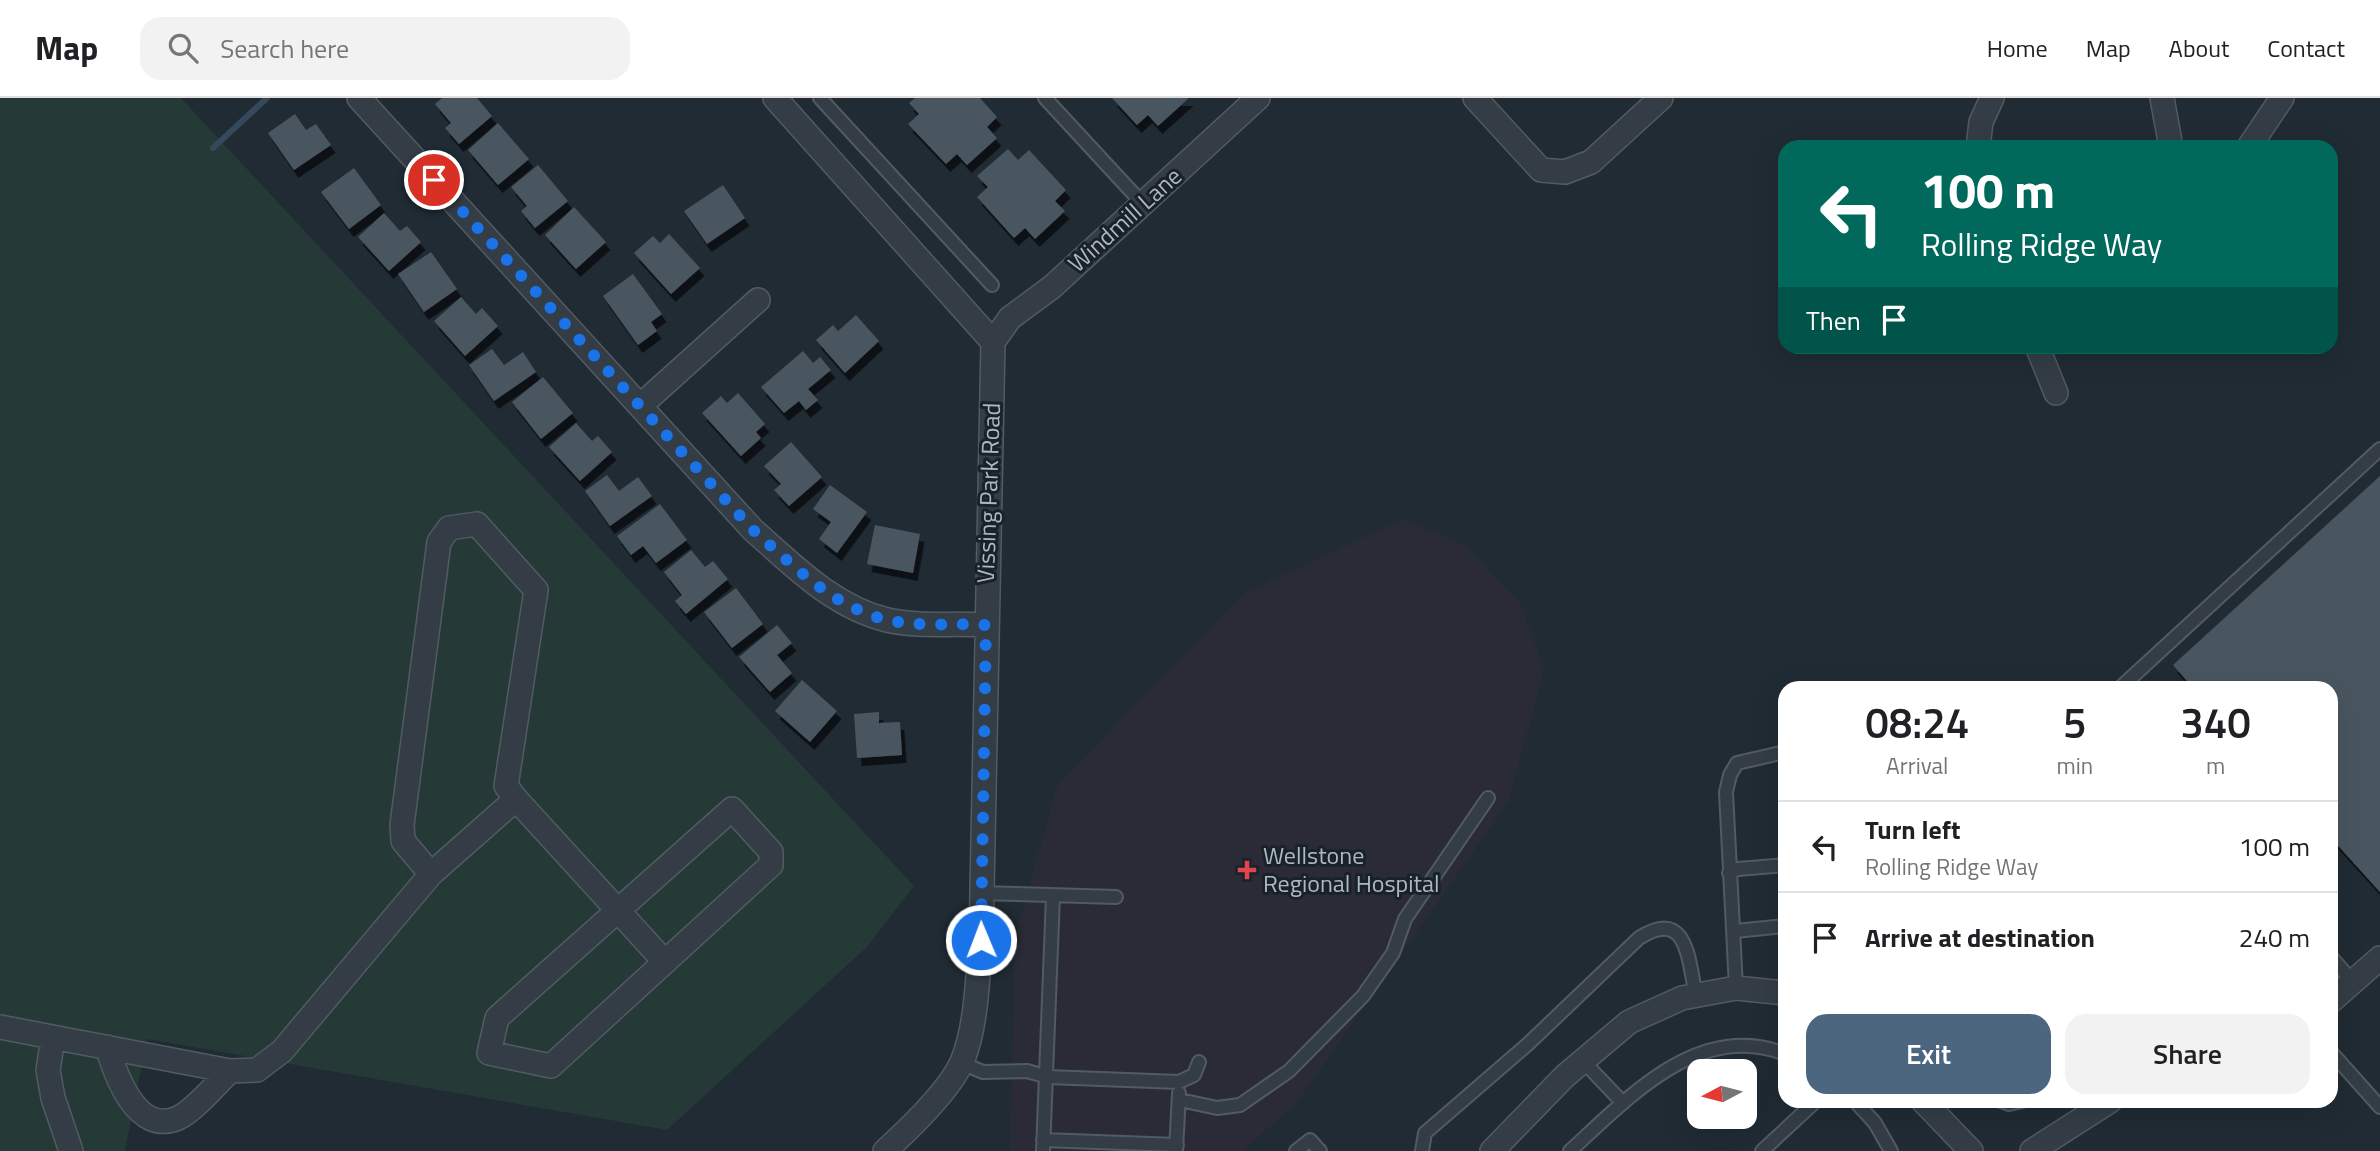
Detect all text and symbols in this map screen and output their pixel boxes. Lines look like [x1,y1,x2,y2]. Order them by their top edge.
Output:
search box [140,17,630,80]
text: Map [35,23,98,73]
icon: search [164,29,202,67]
text: Search here [220,29,349,68]
text: Home [1987,30,2048,66]
text: Map [2086,30,2131,66]
text: About [2169,30,2229,66]
text: Contact [2267,30,2345,66]
pin [404,150,464,210]
text: 100 m [1921,152,2055,227]
street label: Windmill Lane [1059,158,1189,280]
icon: arrive [415,161,453,199]
icon: left [1806,168,1897,259]
text: Rolling Ridge Way [1921,220,2162,268]
text: Then [1806,301,1861,340]
icon: arrive [1875,301,1913,339]
street label: Vissing Park Road [967,402,1009,584]
text: 08:24 [1865,690,1969,754]
text: 5 [2063,690,2087,754]
text: 340 [2180,690,2251,754]
text: Arrival [1886,748,1948,783]
text: min [2056,748,2093,783]
text: m [2206,748,2225,783]
text: Turn left [1865,810,1960,849]
text: 100 m [2239,827,2310,866]
icon: left [1806,828,1844,866]
place label: Wellstone Regional Hospital [1263,837,1440,901]
text: Rolling Ridge Way [1865,849,2038,884]
marker: Wellstone Regional Hospital [1237,860,1257,880]
position arrow [944,903,1018,977]
text: Arrive at destination [1865,918,2095,957]
text: 240 m [2239,918,2310,957]
icon: arrive [1806,919,1844,957]
button: Exit [1806,1014,2051,1094]
button: Share [2065,1014,2310,1094]
north arrow [1687,1059,1757,1129]
map controls [1687,1059,1757,1129]

